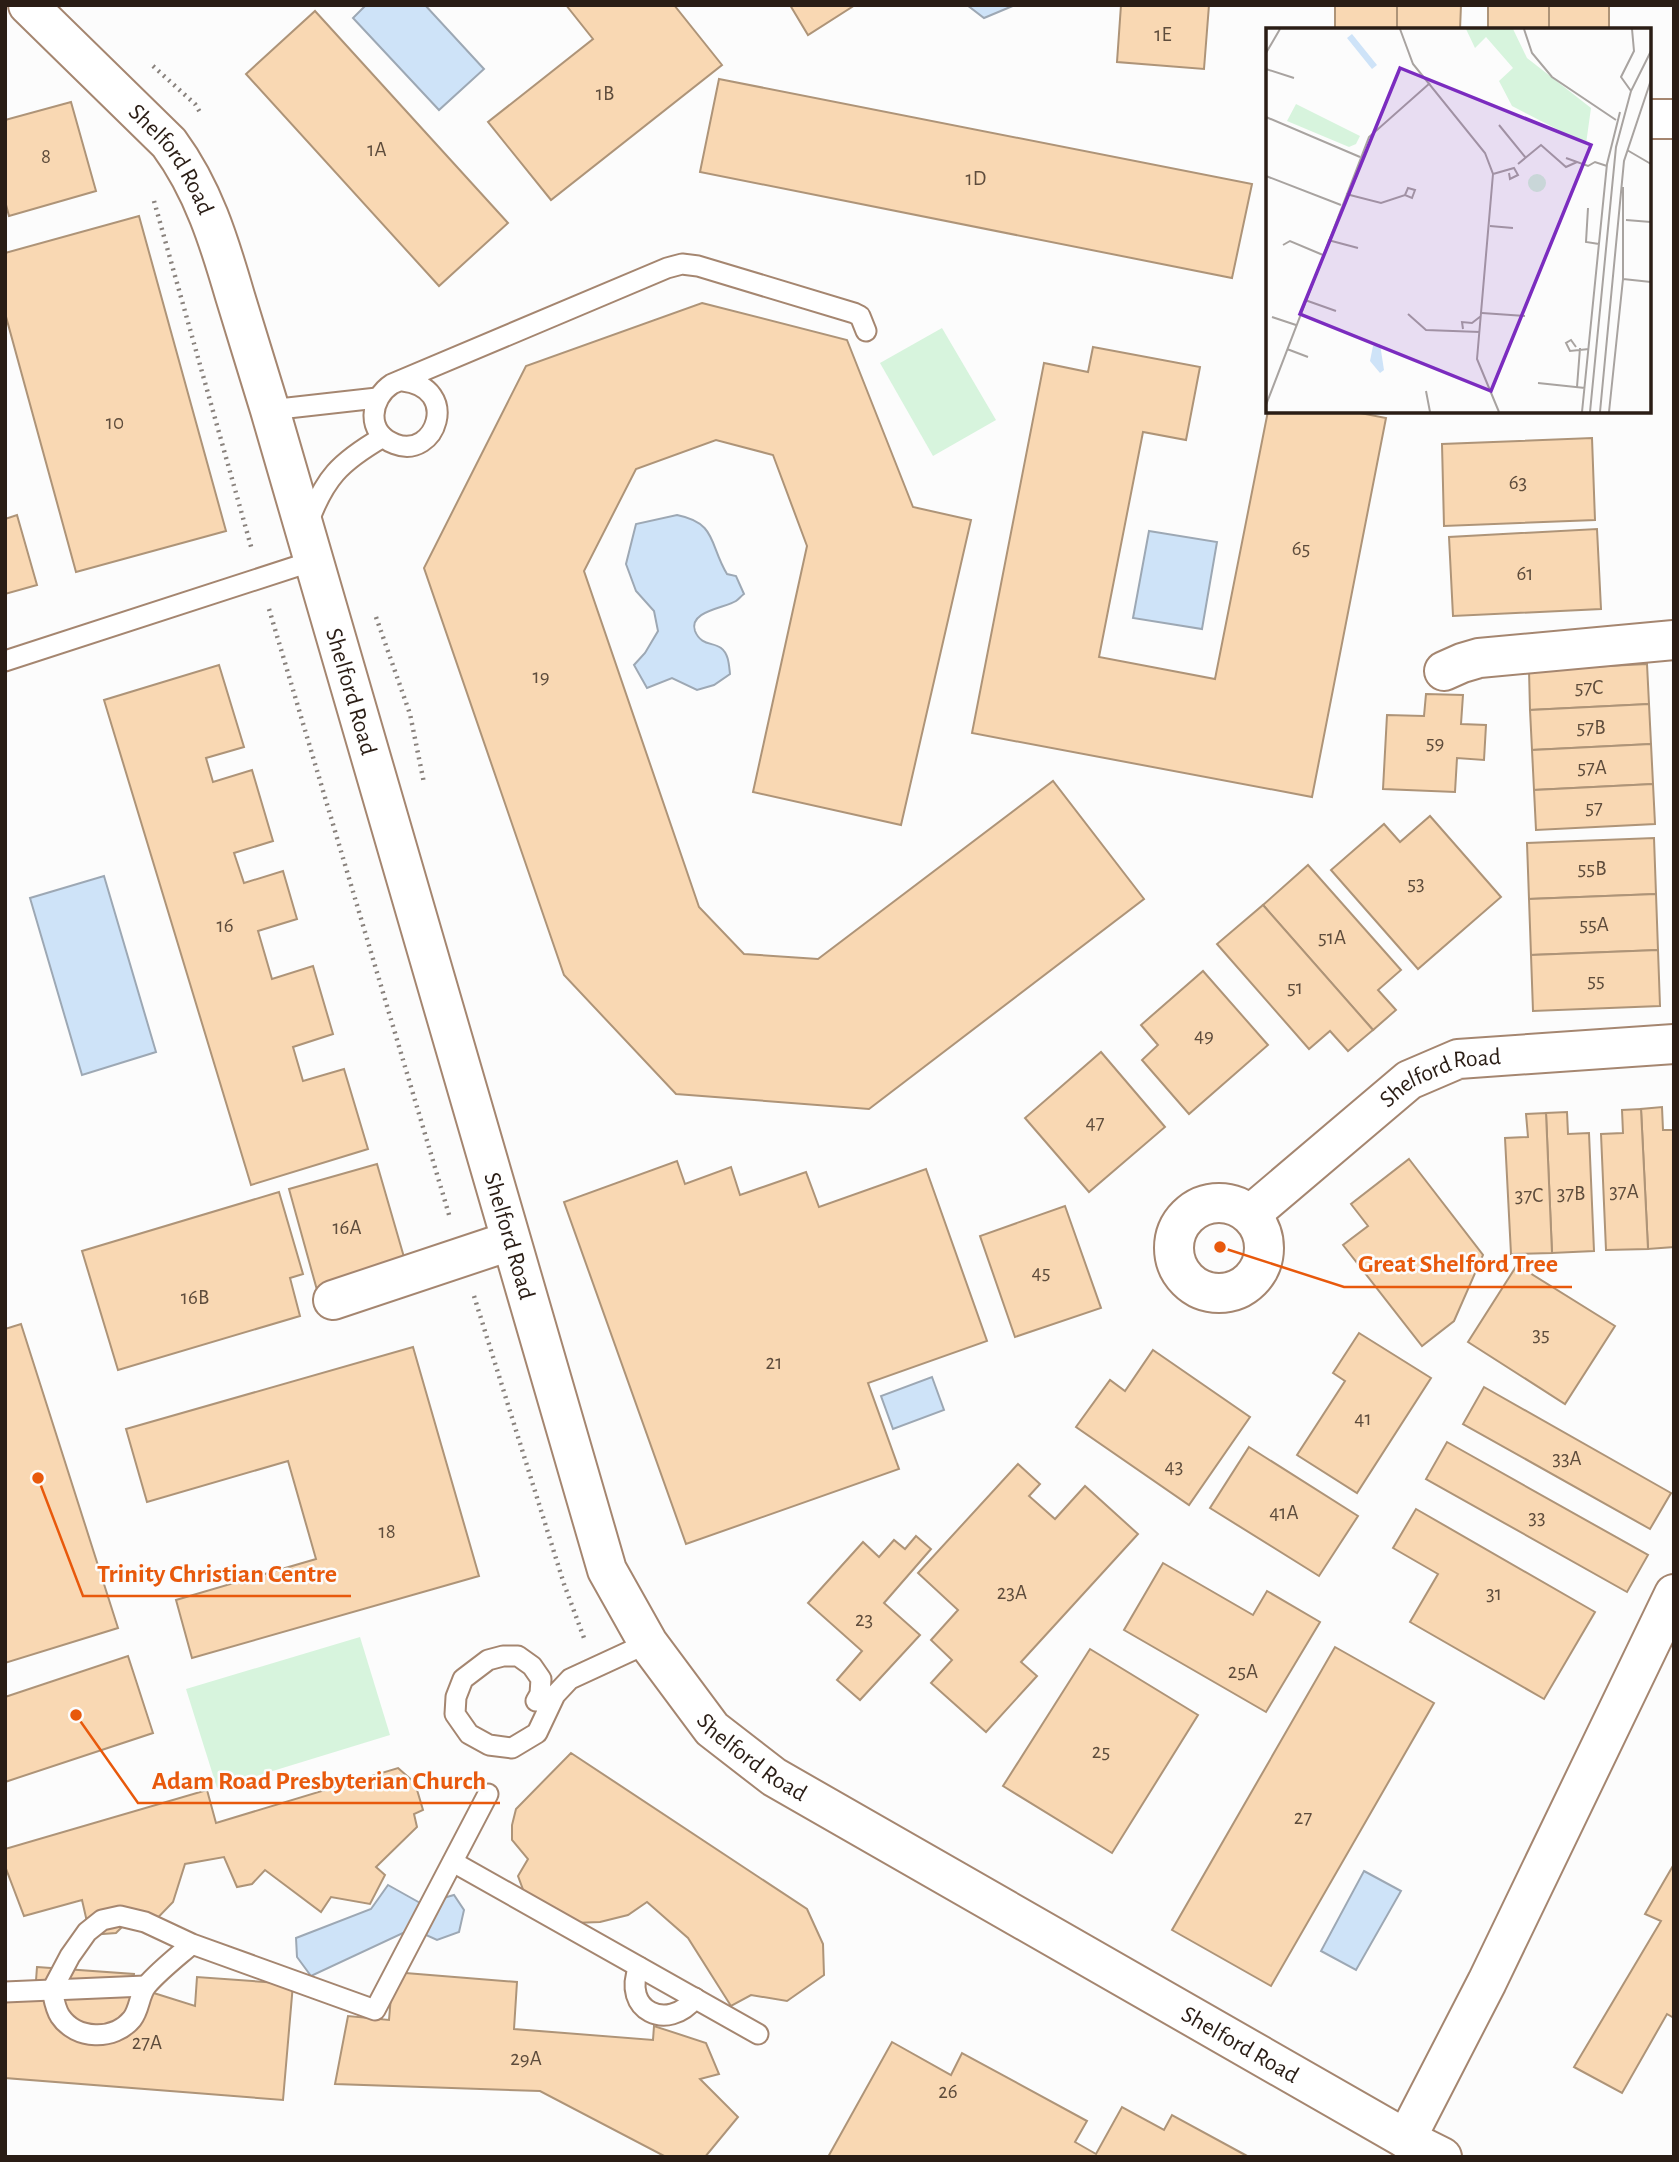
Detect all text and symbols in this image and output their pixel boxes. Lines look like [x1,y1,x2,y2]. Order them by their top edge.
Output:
house number: 1E [1154,24,1172,45]
inset map [1266,28,1651,413]
house number: 1B [596,83,614,104]
street label: Shelford Road [124,100,218,218]
house number: 1A [367,139,387,160]
house number: 8 [41,146,51,167]
house number: 1D [966,168,986,189]
house number: 10 [106,412,124,433]
house number: 63 [1509,472,1527,493]
house number: 65 [1292,538,1310,559]
house number: 61 [1516,563,1534,584]
street label: Shelford Road [321,625,381,758]
house number: 19 [532,666,550,687]
house number: 57C [1575,677,1603,698]
house number: 57B [1577,717,1605,738]
house number: 59 [1426,732,1444,753]
house number: 57A [1577,757,1607,778]
house number: 57 [1585,797,1603,818]
house number: 55B [1578,858,1606,879]
house number: 53 [1407,873,1425,894]
house number: 55A [1579,914,1609,935]
house number: 16 [216,915,234,936]
house number: 51A [1318,927,1346,948]
house number: 55 [1587,970,1605,991]
house number: 51 [1287,977,1303,998]
house number: 49 [1194,1025,1214,1046]
street label: Shelford Road [1375,1045,1502,1112]
house number: 47 [1086,1112,1105,1133]
street label: Shelford Road [479,1170,539,1302]
house number: 37A [1609,1181,1639,1202]
house number: 37B [1557,1183,1585,1204]
house number: 37C [1515,1185,1543,1206]
house number: 16A [332,1217,362,1238]
callout: Great Shelford Tree [1344,1240,1572,1287]
text: Great Shelford Tree [1358,1251,1558,1277]
house number: 45 [1032,1262,1050,1283]
house number: 16B [181,1287,209,1308]
house number: 35 [1532,1324,1550,1345]
house number: 21 [766,1352,782,1373]
house number: 41 [1354,1408,1372,1429]
house number: 33A [1552,1448,1582,1469]
house number: 43 [1165,1456,1183,1477]
house number: 41A [1269,1502,1299,1523]
house number: 33 [1528,1507,1546,1528]
house number: 18 [378,1521,396,1542]
callout: Trinity Christian Centre [83,1549,351,1596]
text: Trinity Christian Centre [97,1561,337,1587]
house number: 23A [997,1582,1027,1603]
house number: 31 [1486,1583,1502,1604]
house number: 23 [855,1609,873,1630]
house number: 25A [1228,1661,1258,1682]
street label: Shelford Road [692,1709,811,1806]
house number: 25 [1092,1741,1110,1762]
callout: Adam Road Presbyterian Church [138,1756,500,1803]
text: Adam Road Presbyterian Church [152,1768,486,1794]
house number: 27 [1294,1807,1312,1828]
street label: Shelford Road [1177,2002,1303,2088]
house number: 27A [132,2032,162,2053]
house number: 29A [510,2048,542,2069]
house number: 26 [938,2081,958,2102]

